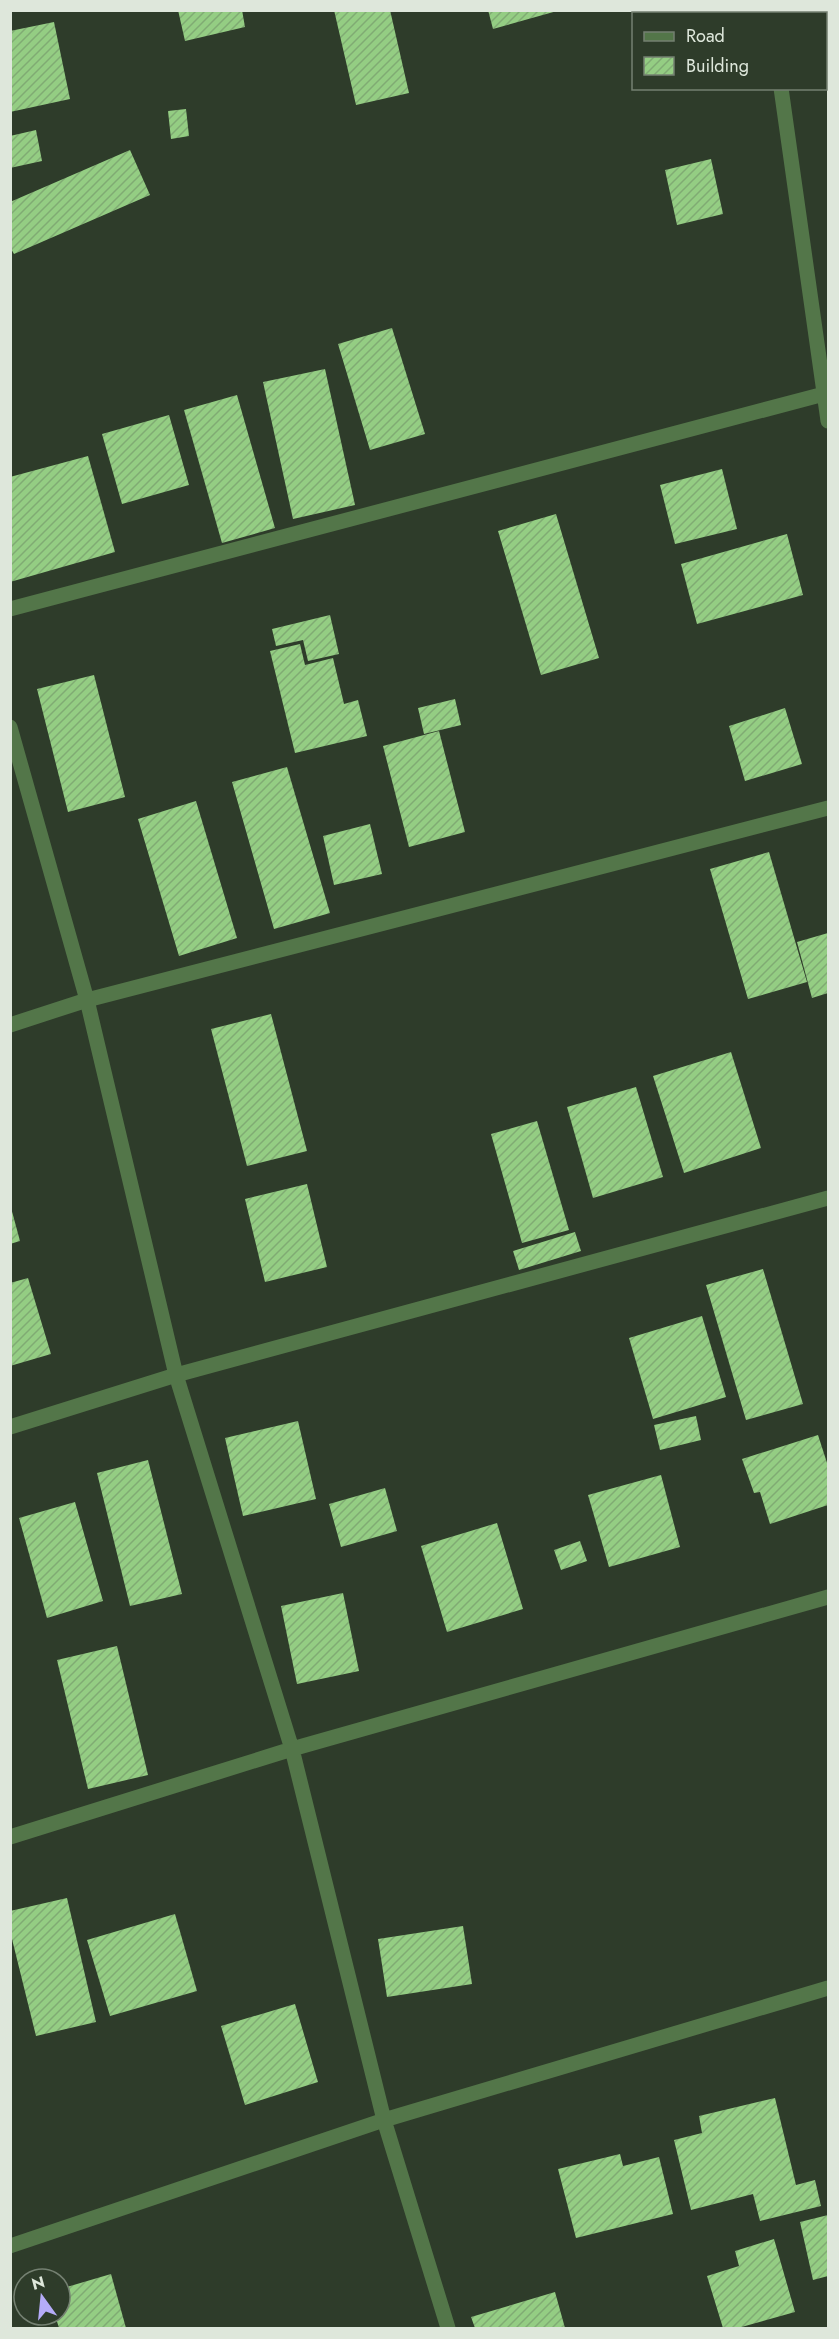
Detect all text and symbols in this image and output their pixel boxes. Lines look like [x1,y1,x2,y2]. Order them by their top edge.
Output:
legend [632,12,827,90]
text: Road [686,23,725,49]
text: Building [686,53,749,79]
north arrow [12,2267,72,2327]
text: N [29,2270,47,2296]

